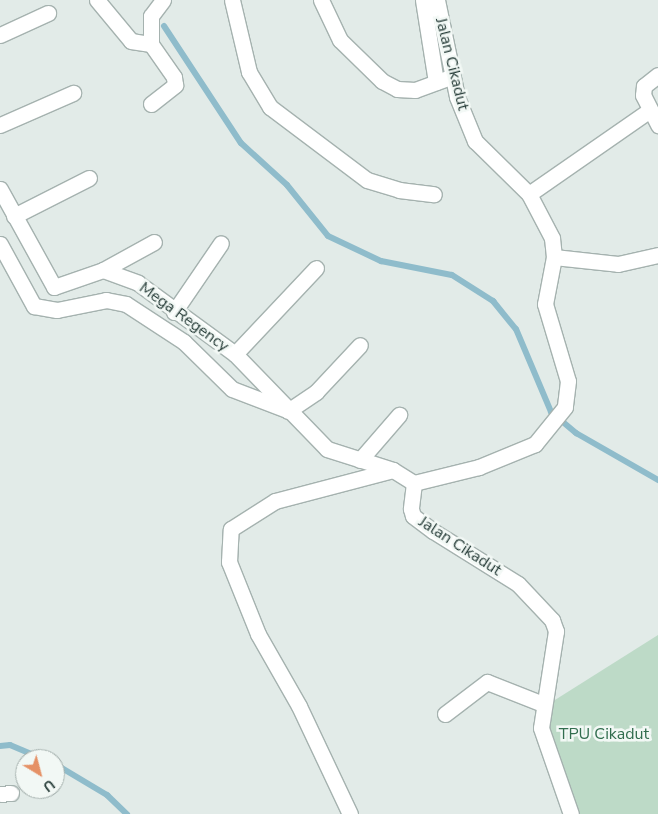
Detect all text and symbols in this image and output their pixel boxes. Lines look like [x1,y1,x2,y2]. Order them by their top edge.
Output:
street label: Jalan Cikadut [431,16,473,112]
street label: Mega Regency [136,278,232,356]
street label: Jalan Cikadut [415,512,505,580]
park label: TPU Cikadut [559,724,649,744]
north arrow [15,749,65,799]
text: U [39,775,59,796]

